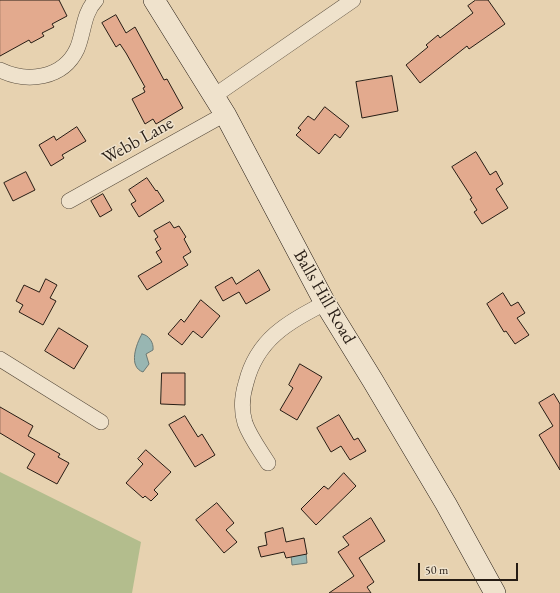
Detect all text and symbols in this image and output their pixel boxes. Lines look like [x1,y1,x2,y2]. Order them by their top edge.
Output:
street label: Webb Lane [99,113,177,169]
street label: Balls Hill Road [288,246,360,348]
scale bar [420,555,520,581]
text: 50 m [425,562,448,578]

